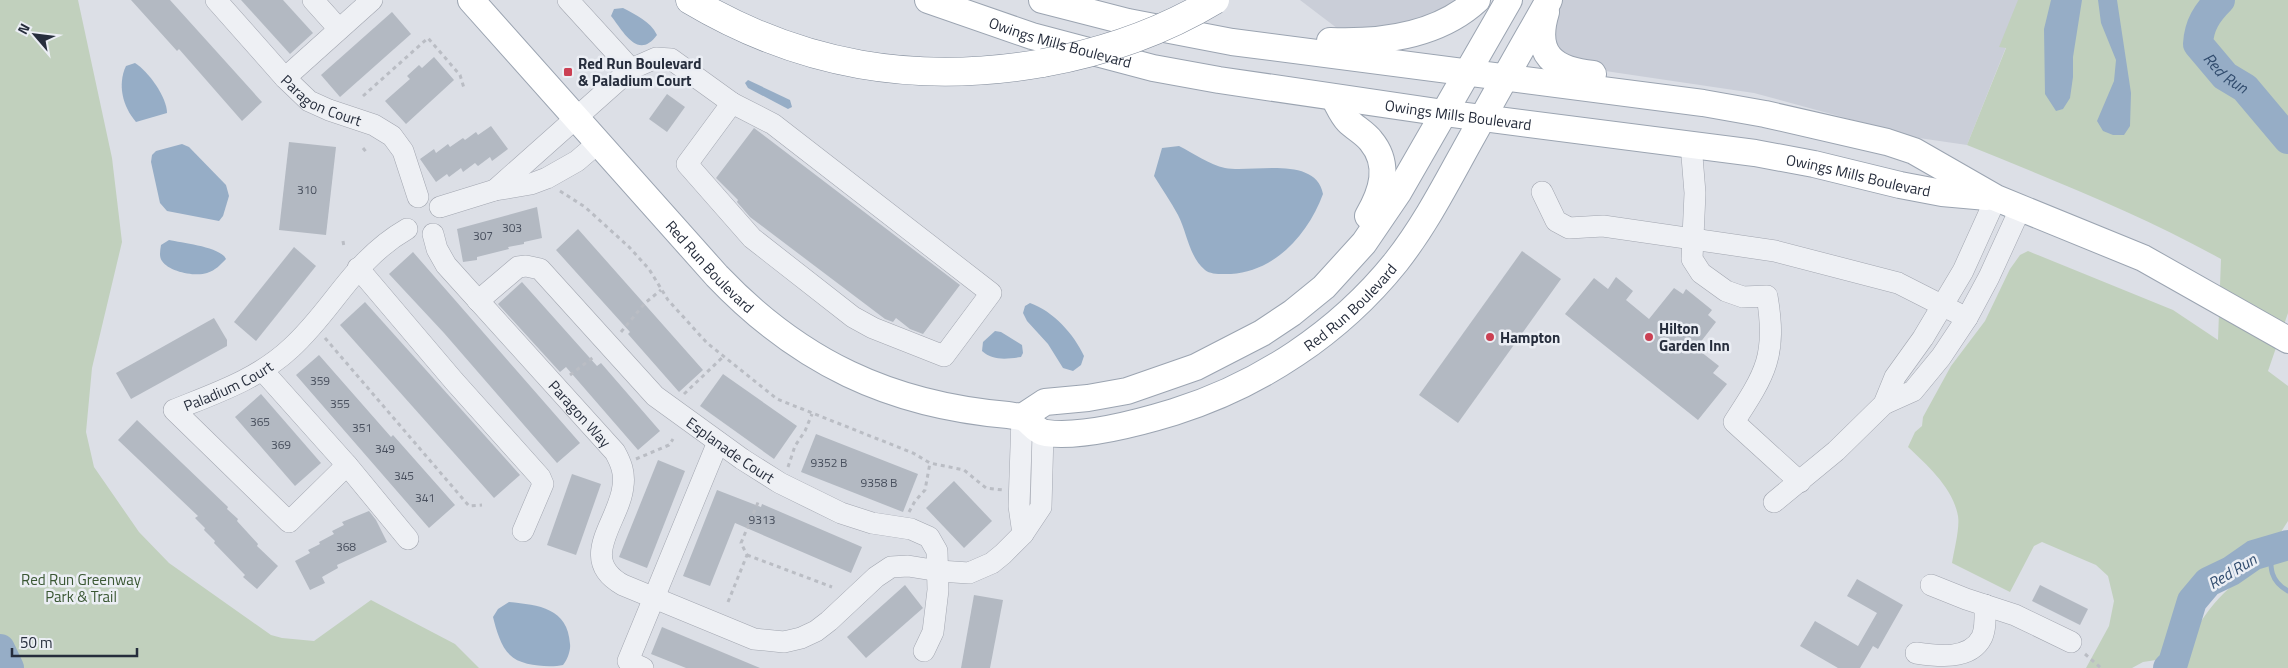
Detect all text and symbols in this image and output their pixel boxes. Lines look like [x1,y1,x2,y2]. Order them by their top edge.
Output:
north arrow [10,10,60,60]
street label: Owings Mills Boulevard [986,10,1134,73]
text: N [12,19,35,38]
water label: Red Run [2198,47,2254,100]
place label: Red Run Boulevard & Paladium Court [578,52,701,92]
marker: Red Run Boulevard & Paladium Court [562,66,574,78]
street label: Paragon Court [276,69,366,132]
street label: Owings Mills Boulevard [1384,93,1533,136]
street label: Owings Mills Boulevard [1784,148,1933,202]
house number: 310 [297,180,317,199]
street label: Red Run Boulevard [661,215,759,318]
house number: 303 [502,218,522,237]
house number: 307 [473,226,493,245]
street label: Red Run Boulevard [1299,258,1402,356]
place label: Hilton Garden Inn [1659,317,1730,357]
place label: Hampton [1500,326,1560,349]
marker: Hampton [1484,331,1496,343]
marker: Hilton Garden Inn [1643,331,1655,343]
street label: Paladium Court [180,354,278,417]
house number: 359 [310,371,330,390]
street label: Paragon Way [544,375,617,452]
house number: 355 [330,394,350,413]
street label: Esplanade Court [682,411,780,489]
house number: 365 [250,412,270,431]
house number: 351 [352,418,372,437]
house number: 369 [271,435,291,454]
house number: 349 [375,439,395,458]
house number: 9352 B [811,453,847,472]
house number: 345 [394,466,414,485]
house number: 9358 B [861,473,897,492]
house number: 341 [415,488,435,507]
house number: 9313 [749,510,775,529]
house number: 368 [336,537,356,556]
water label: Red Run [2203,547,2262,595]
park label: Red Run Greenway Park & Trail [21,568,141,608]
scale bar [12,626,138,658]
text: 50 m [20,631,53,654]

